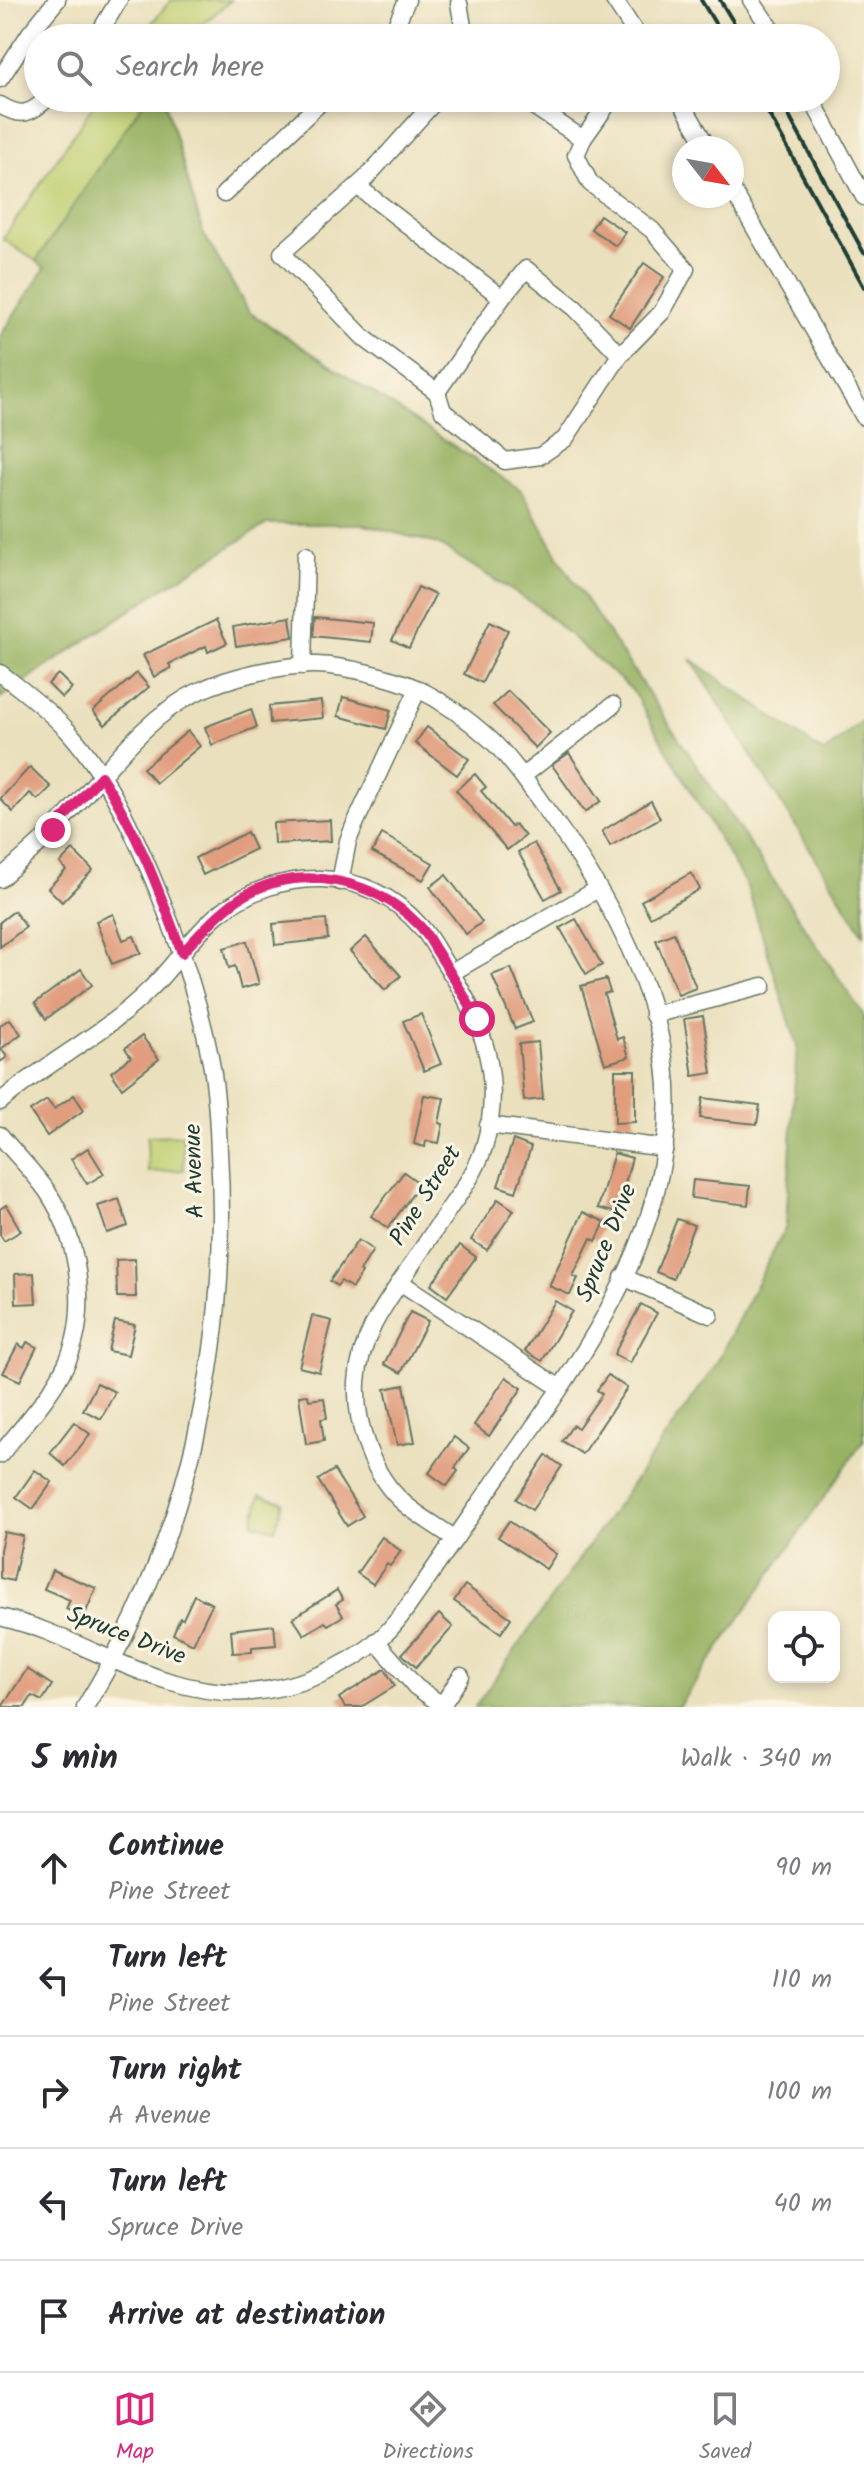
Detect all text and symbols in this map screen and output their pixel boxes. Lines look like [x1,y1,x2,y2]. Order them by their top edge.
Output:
search box [24,24,840,112]
text: Search here [116,44,264,92]
icon: search [52,46,96,90]
north arrow [672,136,744,208]
route end [35,812,71,848]
route start [459,1001,495,1037]
street label: A Avenue [174,1123,216,1219]
street label: Pine Street [380,1137,473,1254]
street label: Spruce Drive [566,1178,649,1308]
street label: Spruce Drive [61,1595,191,1677]
map controls [768,1611,840,1683]
button: locate [768,1611,840,1683]
text: 5 min [32,1732,118,1786]
text: Walk · 340 m [681,1738,832,1780]
text: Continue [108,1823,224,1871]
icon: ahead [32,1846,76,1890]
text: 90 m [775,1847,832,1889]
text: Pine Street [108,1871,230,1913]
text: Turn left [108,1935,227,1983]
icon: left [32,1958,76,2002]
text: 110 m [772,1959,832,2001]
text: Pine Street [108,1983,230,2025]
text: Turn right [108,2047,241,2095]
icon: right [32,2070,76,2114]
text: 100 m [767,2071,832,2113]
text: A Avenue [108,2095,211,2137]
text: Turn left [108,2159,227,2207]
icon: left [32,2182,76,2226]
text: 40 m [774,2183,832,2225]
text: Spruce Drive [108,2207,243,2249]
text: Arrive at destination [108,2292,385,2340]
icon: arrive [32,2294,76,2338]
tab: Map [113,2387,157,2470]
tab: Directions [382,2387,474,2470]
tab: Saved [699,2387,751,2470]

